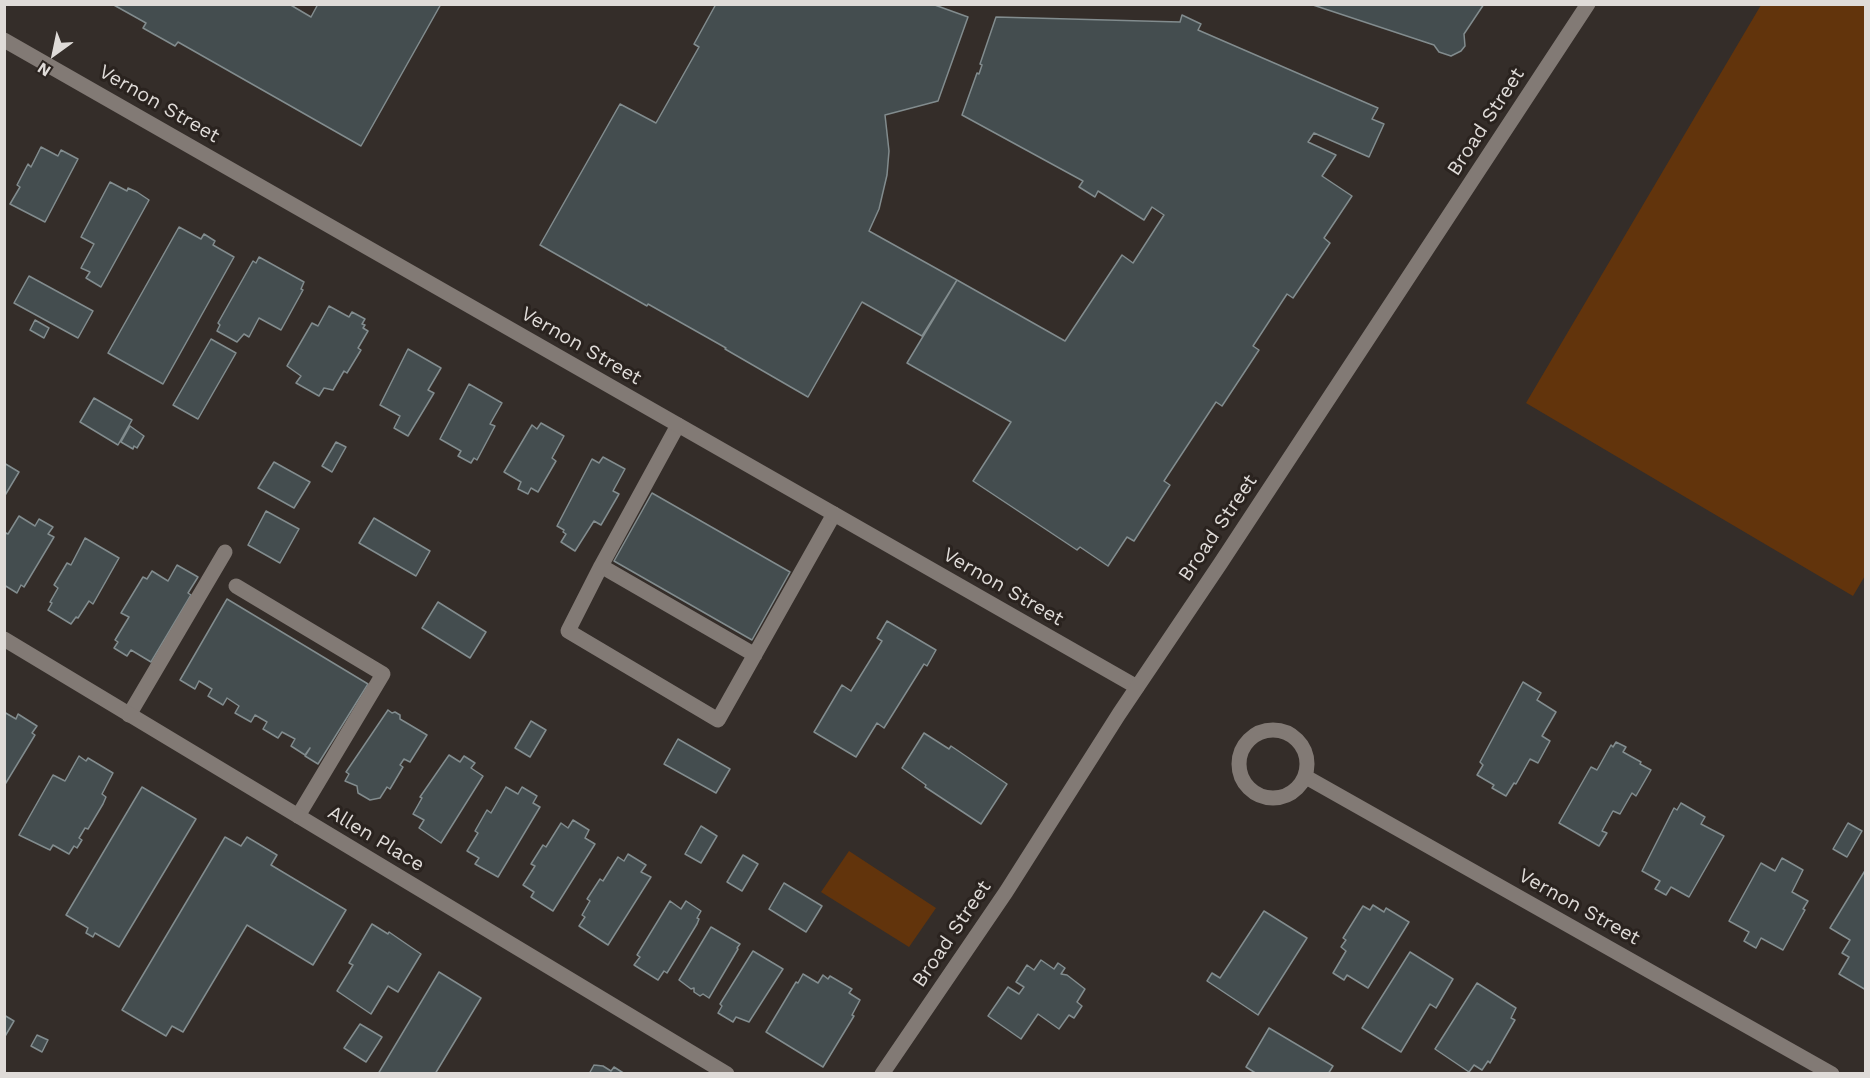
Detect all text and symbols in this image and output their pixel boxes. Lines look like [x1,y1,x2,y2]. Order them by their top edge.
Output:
north arrow [24,24,84,84]
text: N [34,58,54,81]
street label: Vernon Street [94,60,224,148]
street label: Broad Street [1442,64,1530,180]
street label: Vernon Street [516,302,646,390]
street label: Broad Street [1173,470,1263,586]
street label: Vernon Street [938,543,1068,631]
street label: Allen Place [323,801,429,877]
street label: Vernon Street [1514,864,1644,950]
street label: Broad Street [907,876,997,992]

